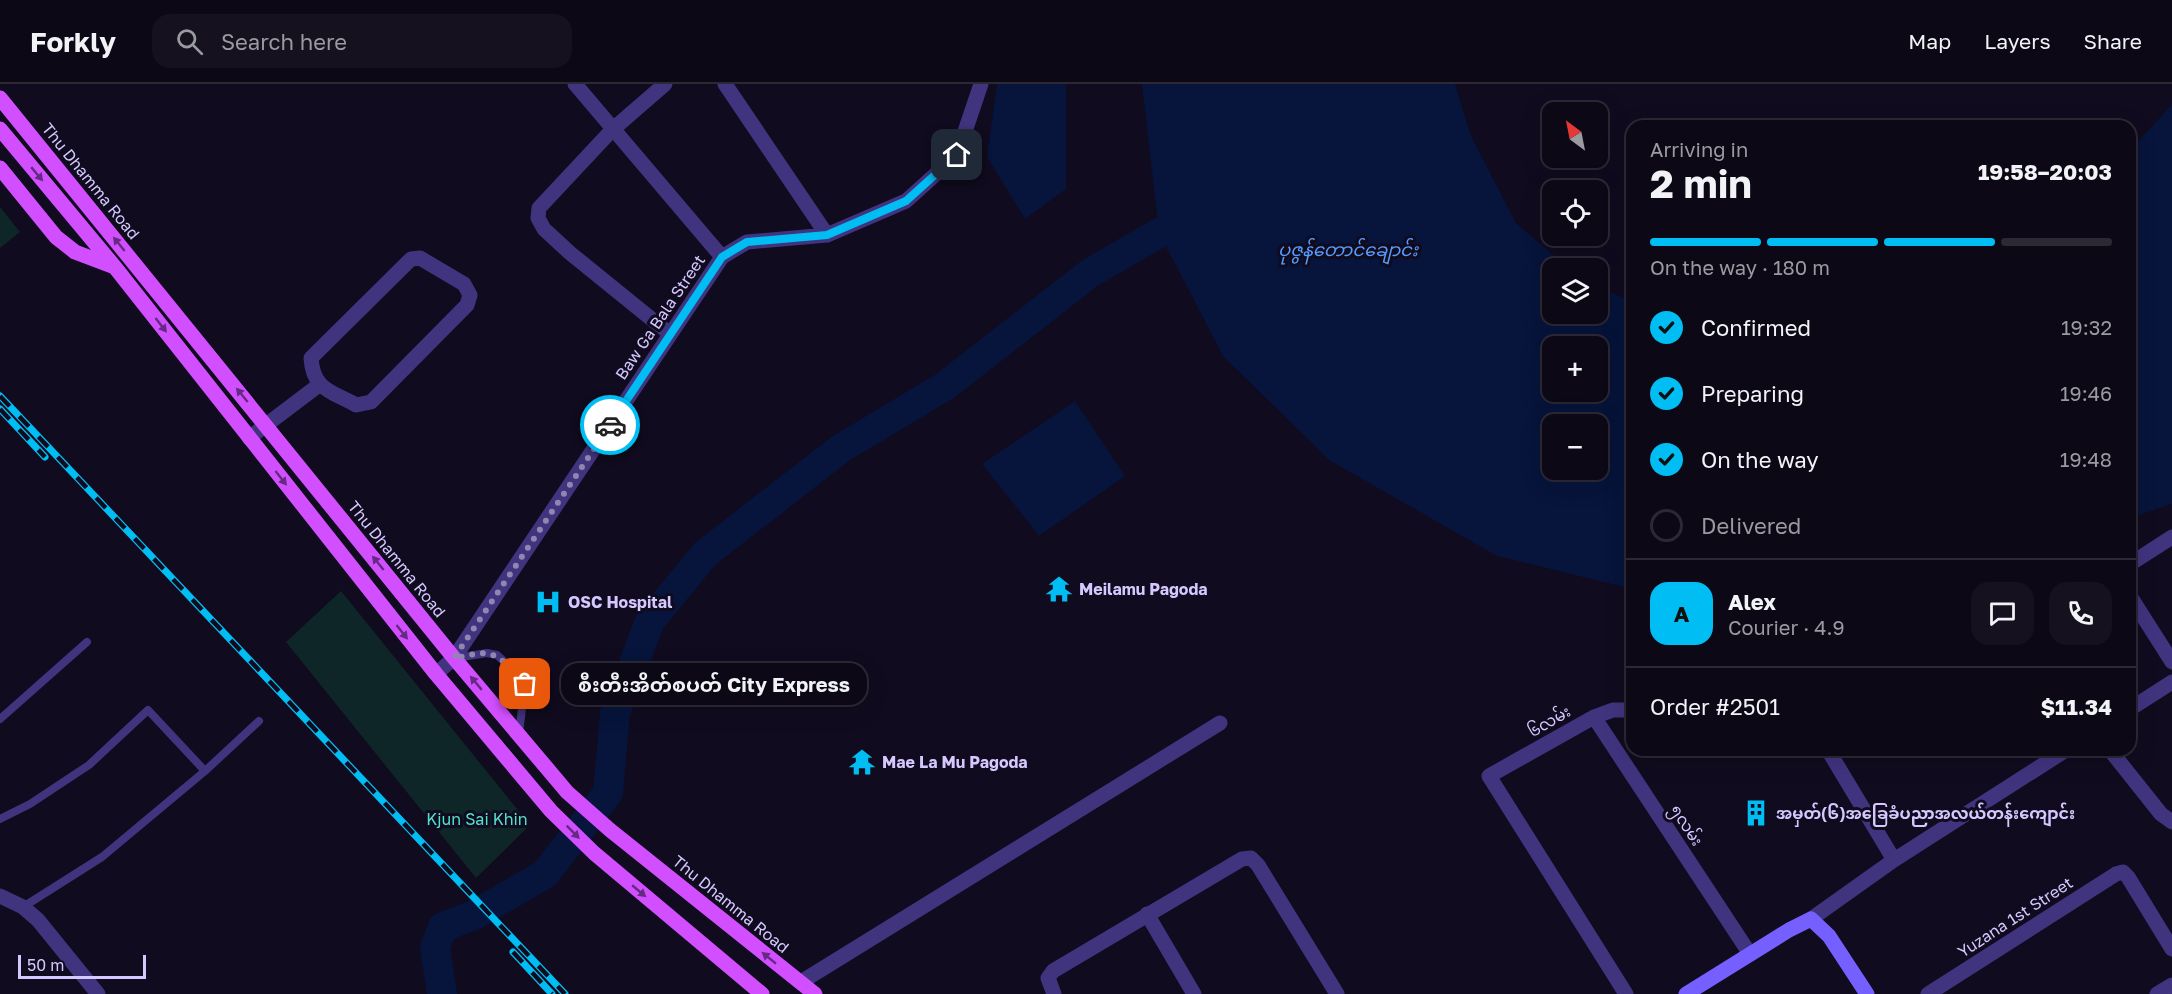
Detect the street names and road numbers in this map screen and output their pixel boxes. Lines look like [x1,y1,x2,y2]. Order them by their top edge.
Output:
street label: Thu Dhamma Road [38,119,144,243]
street label: Baw Ga Bala Street [611,251,709,383]
street label: Thu Dhamma Road [344,497,450,621]
street label: ၆လမ်း [1524,700,1574,741]
street label: ၅လမ်း [1663,800,1709,852]
street label: Thu Dhamma Road [669,851,793,957]
street label: Yuzana 1st Street [1954,872,2076,962]

